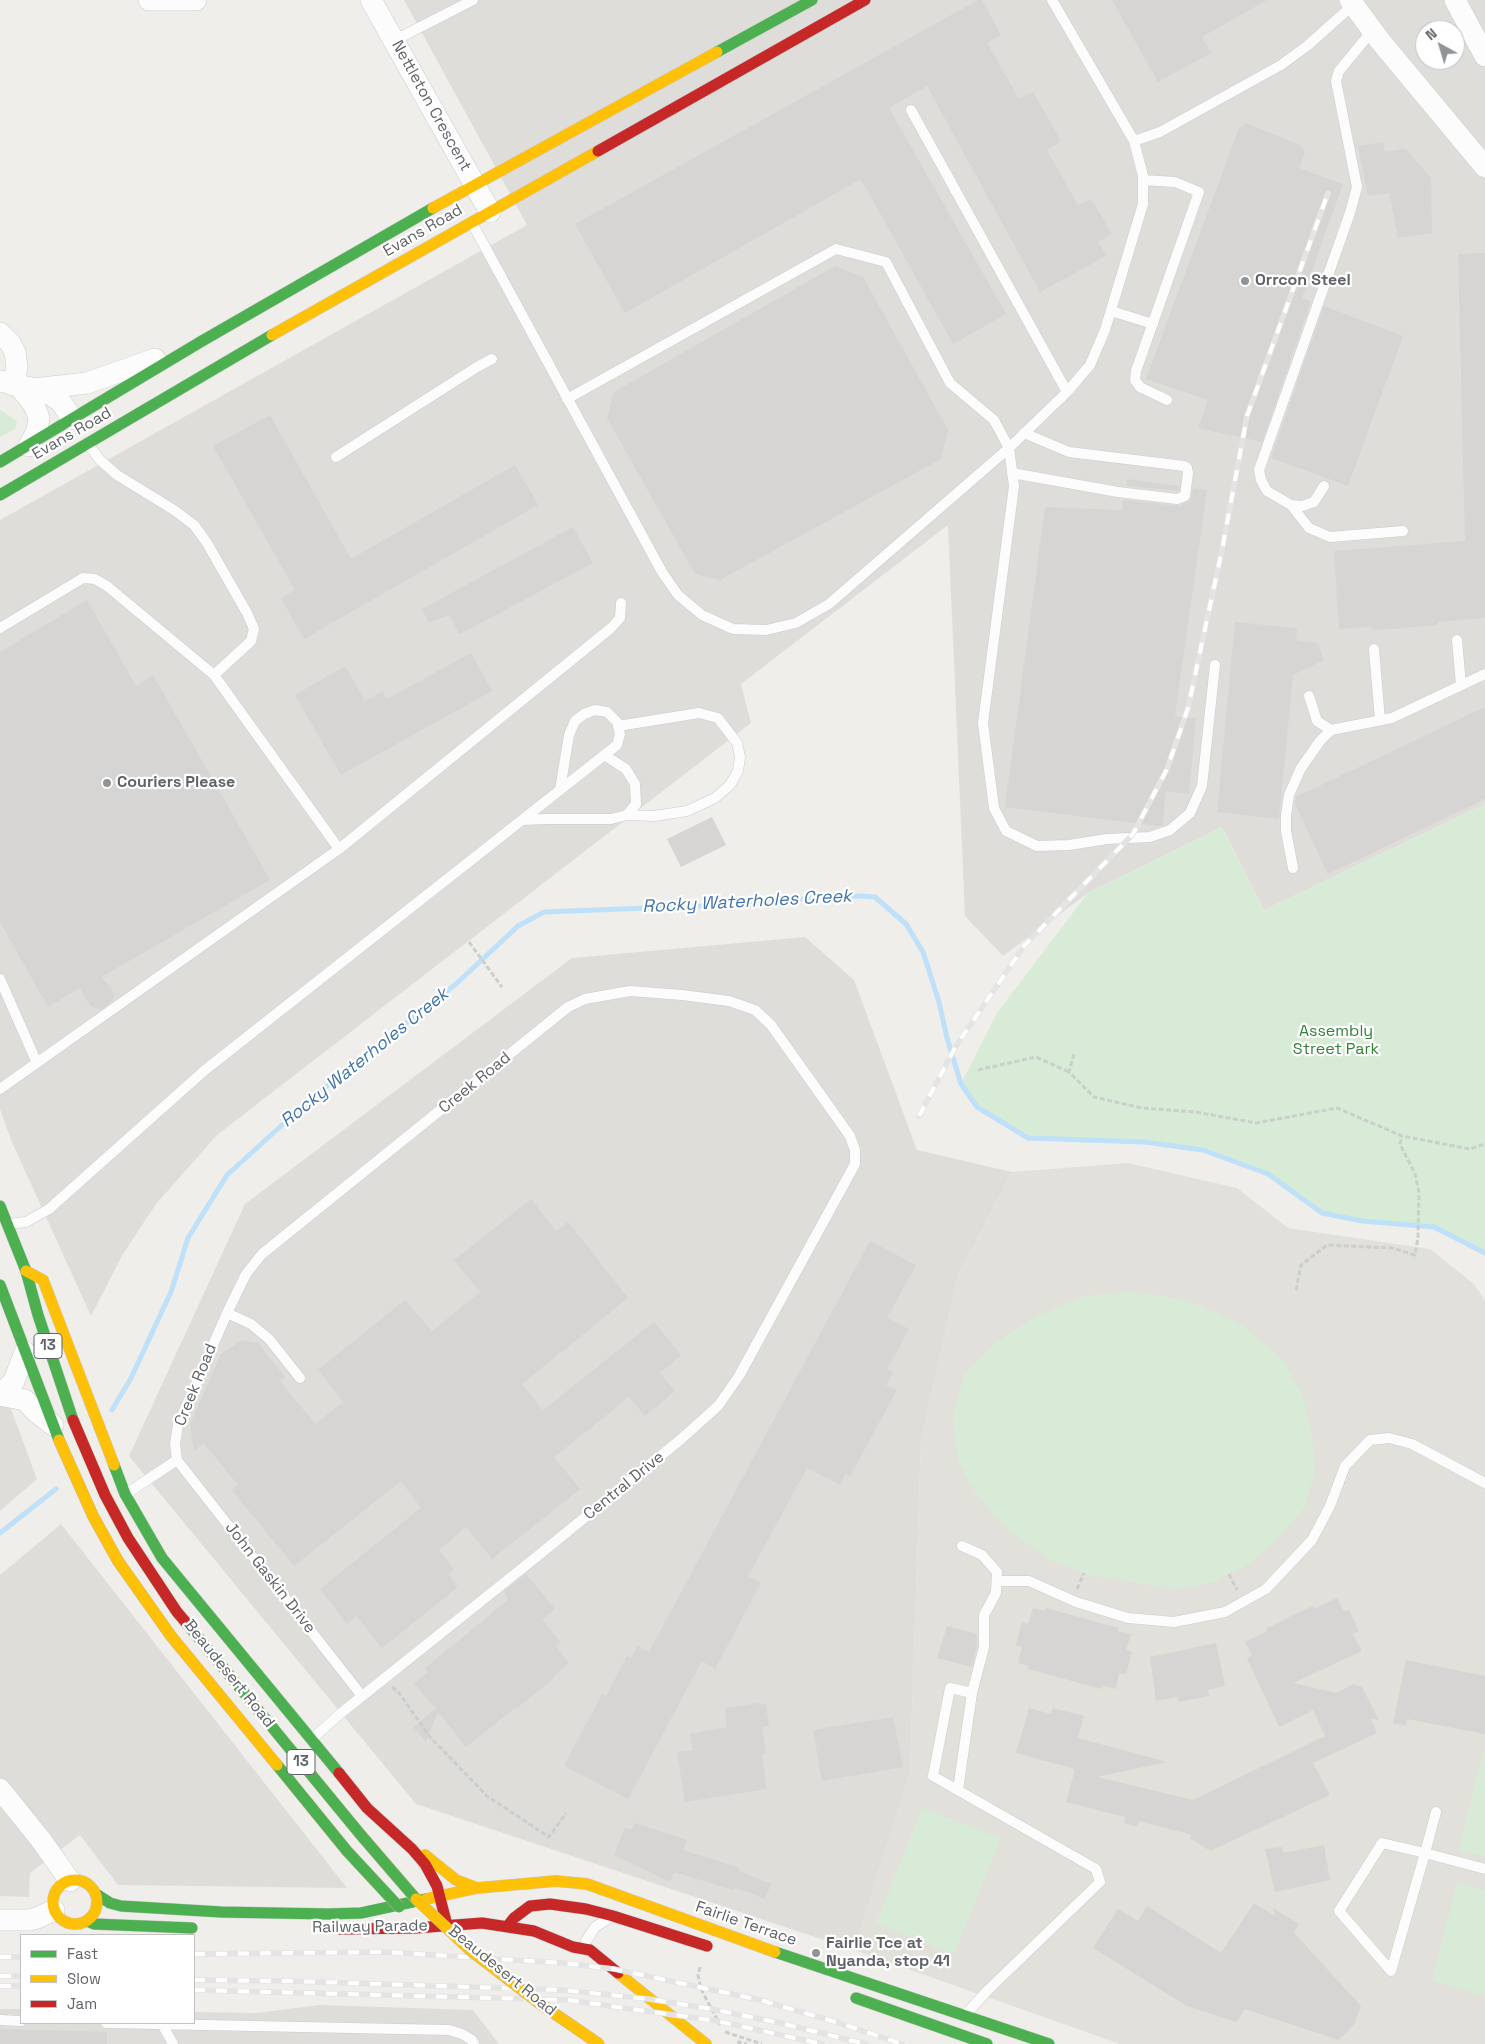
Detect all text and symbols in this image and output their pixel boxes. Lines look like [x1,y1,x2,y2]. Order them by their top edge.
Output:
north arrow [1415,20,1465,70]
text: N [1422,24,1440,44]
street label: Nettleton Crescent [387,37,475,175]
street label: Evans Road [380,201,466,261]
place label: Orrcon Steel [1255,271,1351,291]
marker: Orrcon Steel [1239,275,1251,287]
street label: Evans Road [29,404,115,464]
place label: Couriers Please [117,773,235,793]
marker: Couriers Please [101,777,113,789]
water label: Rocky Waterholes Creek [642,886,852,918]
water label: Rocky Waterholes Creek [277,984,453,1132]
park label: Assembly Street Park [1293,1022,1379,1060]
street label: Creek Road [435,1048,515,1118]
road number: 13 [34,1334,62,1358]
street label: Creek Road [171,1341,221,1429]
street label: Central Drive [580,1448,668,1524]
street label: John Gaskin Drive [221,1519,319,1637]
street label: Beaudesert Road [180,1616,278,1732]
road number: 13 [287,1750,315,1774]
street label: Fairlie Terrace [693,1898,799,1950]
street label: Railway Parade [312,1916,428,1938]
street label: Beaudesert Road [444,1922,560,2020]
legend [20,1934,195,2024]
place label: Fairlie Tce at Nyanda, stop 41 [826,1934,950,1972]
text: Fast [67,1944,98,1963]
marker: Fairlie Tce at Nyanda, stop 41 [810,1947,822,1959]
text: Slow [67,1969,101,1988]
text: Jam [67,1994,97,2013]

